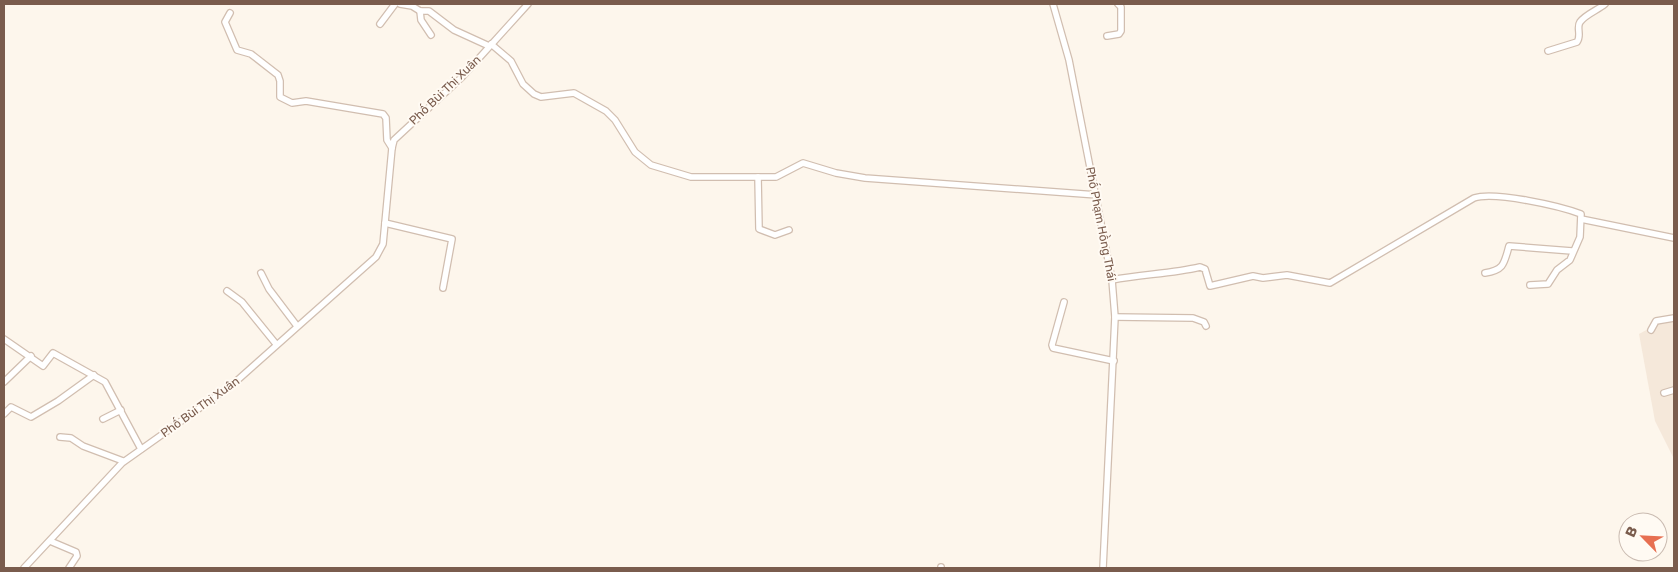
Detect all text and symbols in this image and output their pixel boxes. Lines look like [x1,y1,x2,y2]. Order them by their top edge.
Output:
street label: Phố Bùi Thị Xuân [406,52,484,128]
street label: Phố Phạm Hồng Thái [1083,166,1120,282]
street label: Phố Bùi Thị Xuân [158,373,242,440]
north arrow [1618,512,1668,562]
text: B [1622,524,1641,540]

